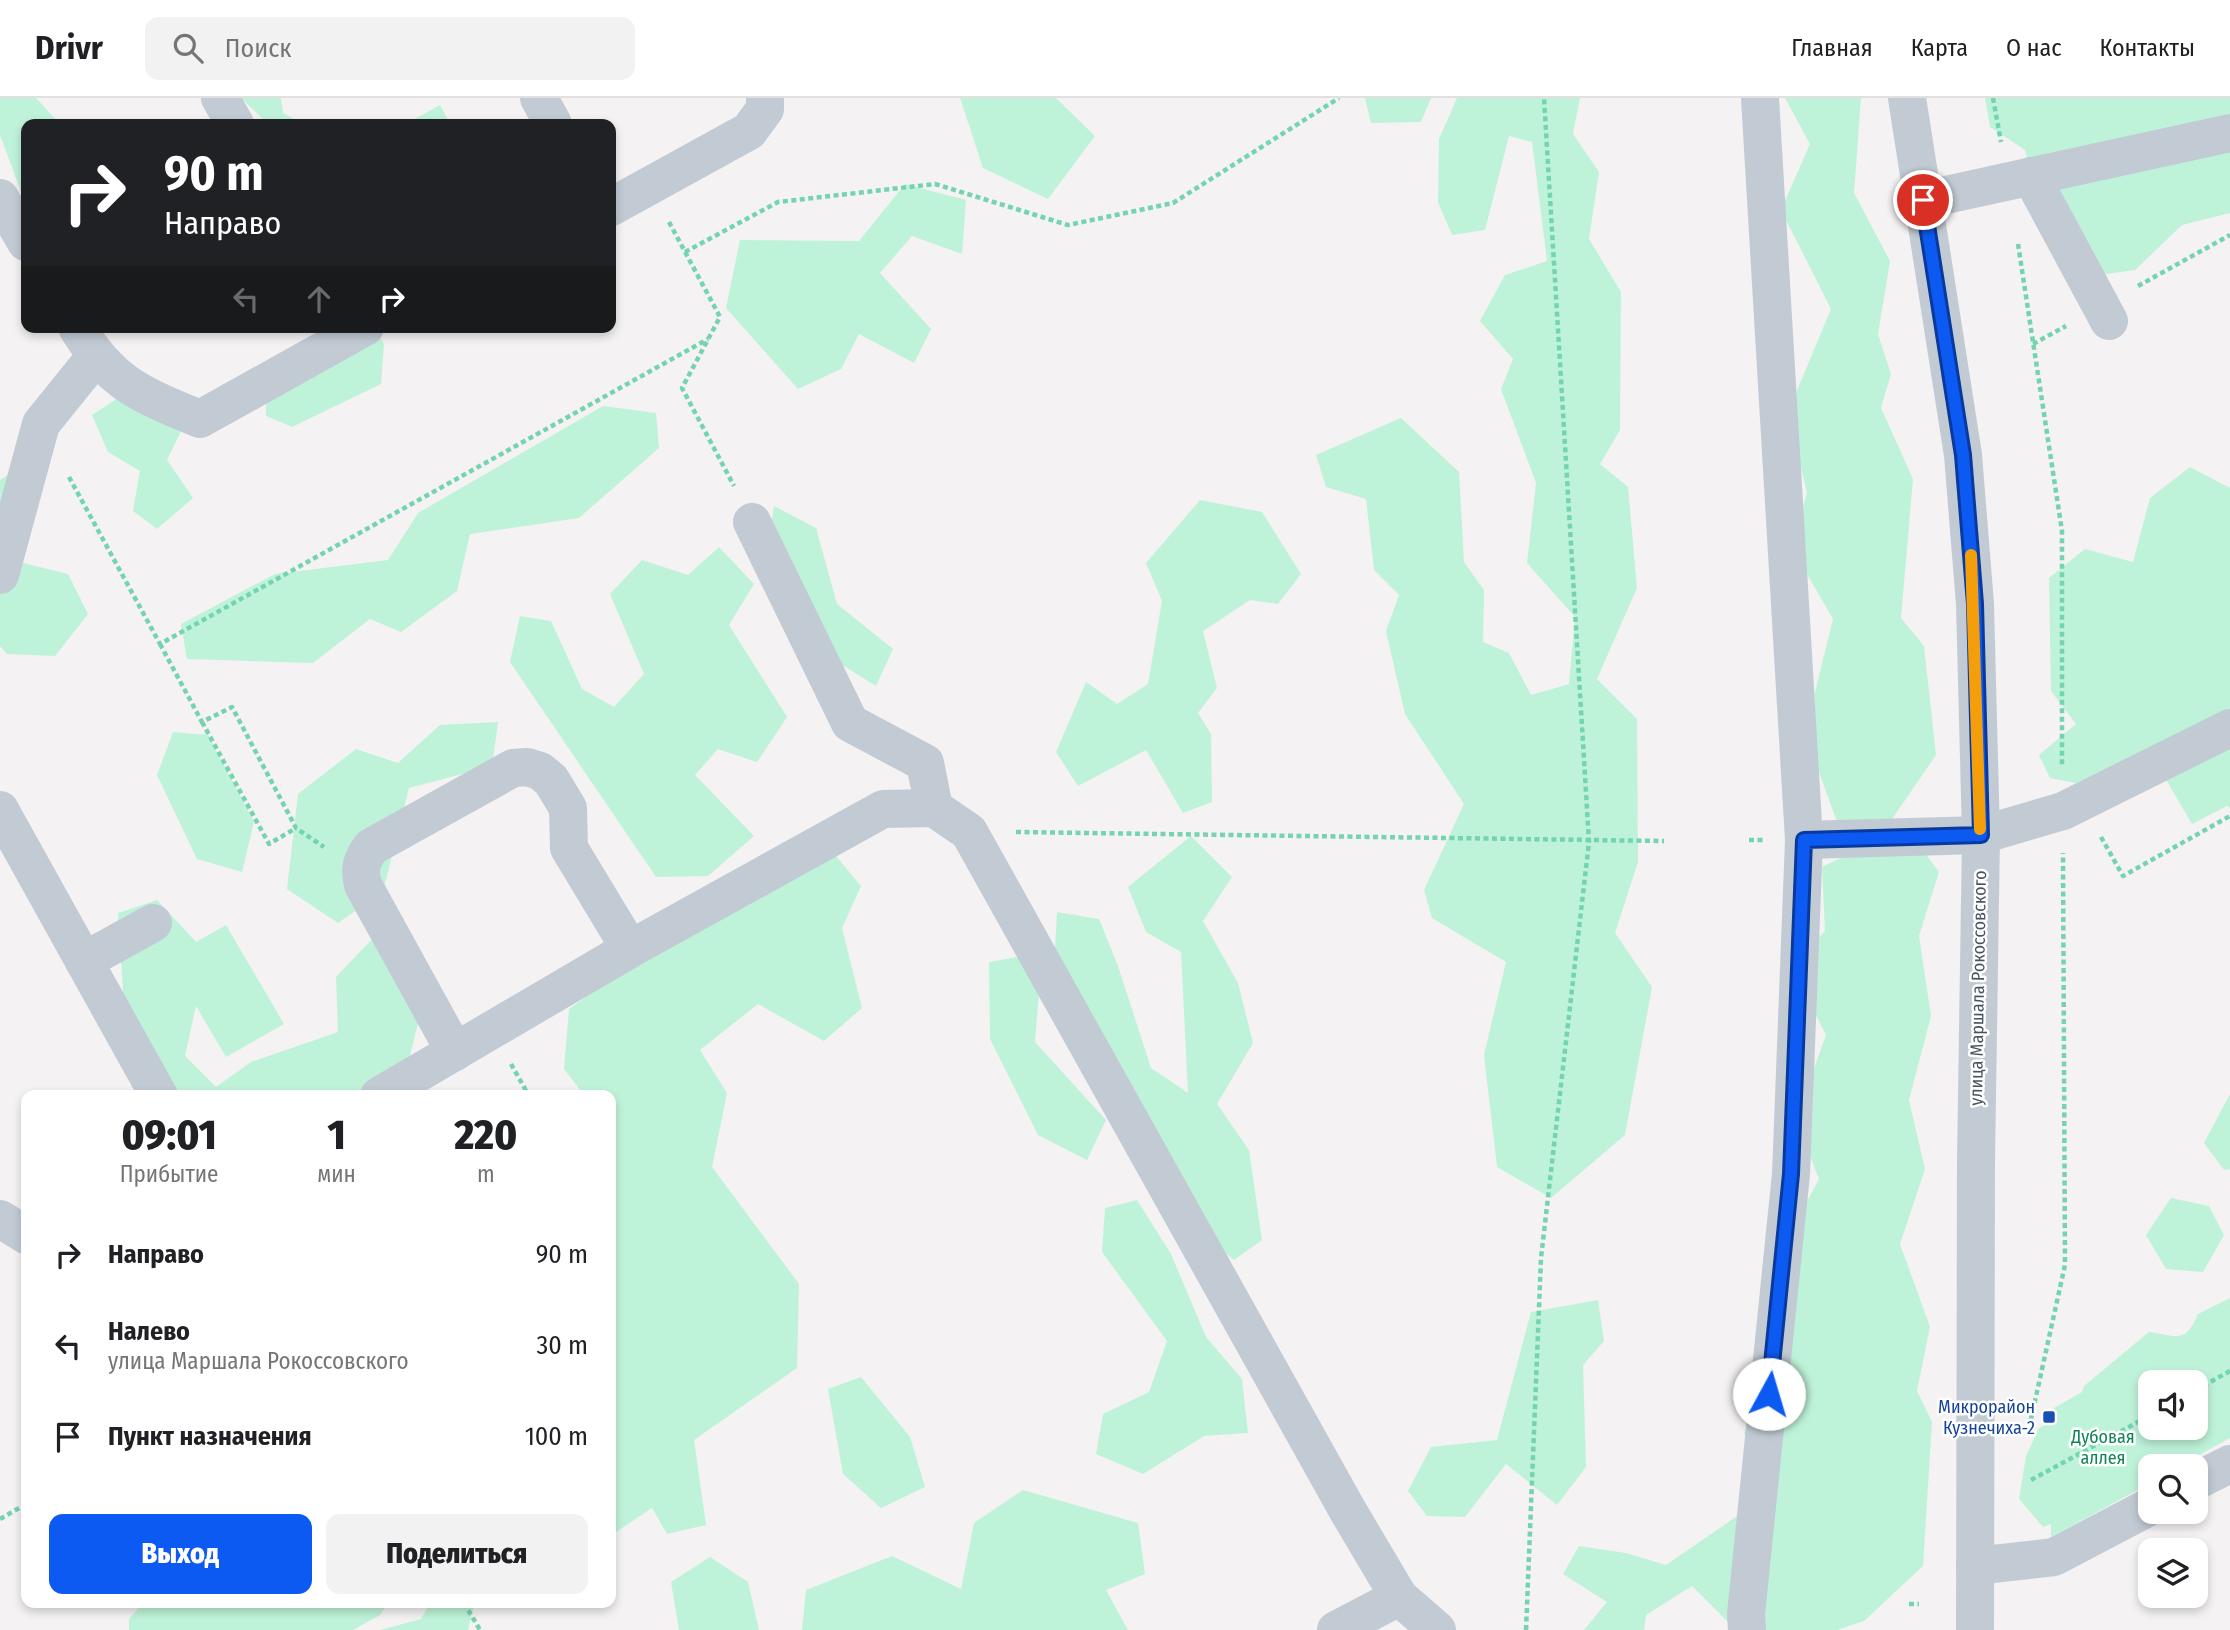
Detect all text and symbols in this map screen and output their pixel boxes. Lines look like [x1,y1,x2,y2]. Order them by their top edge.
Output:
search box [145,17,635,80]
text: Drivr [35,28,103,68]
icon: search [169,29,207,67]
text: Поиск [225,33,292,64]
text: Главная [1791,34,1873,62]
text: Карта [1911,34,1968,62]
text: О нас [2006,34,2061,62]
text: Контакты [2099,34,2195,62]
text: 90 m [164,144,264,203]
icon: right [49,147,140,238]
pin [1893,170,1953,230]
icon: arrive [1904,181,1942,219]
text: Направо [164,204,281,242]
icon: left [227,280,265,318]
icon: ahead [300,280,338,318]
icon: right [373,280,411,318]
street label: улица Маршала Рокоссовского [1965,870,1991,1106]
text: 09:01 [121,1110,217,1160]
text: 1 [327,1110,346,1160]
text: 220 [455,1110,517,1160]
text: Прибытие [120,1160,218,1188]
text: мин [317,1160,356,1188]
text: m [477,1160,495,1188]
icon: right [49,1236,87,1274]
text: Направо [108,1239,204,1270]
text: 90 m [536,1239,588,1270]
text: Налево [108,1316,190,1347]
icon: left [49,1327,87,1365]
text: 30 m [537,1330,588,1361]
text: улица Маршала Рокоссовского [108,1347,409,1375]
position arrow [1732,1357,1806,1431]
map controls [2138,1370,2208,1608]
button: sound [2138,1370,2208,1440]
place label: Микрорайон Кузнечиха-2 [1938,1396,2035,1439]
marker: Микрорайон Кузнечиха-2 [2041,1409,2057,1425]
icon: arrive [49,1418,87,1456]
text: Пункт назначения [108,1421,312,1452]
text: 100 m [525,1421,588,1452]
park label: Дубовая аллея [2070,1426,2135,1469]
button: search [2138,1454,2208,1524]
button: Выход [49,1514,312,1594]
button: Поделиться [326,1514,588,1594]
button: layers [2138,1538,2208,1608]

